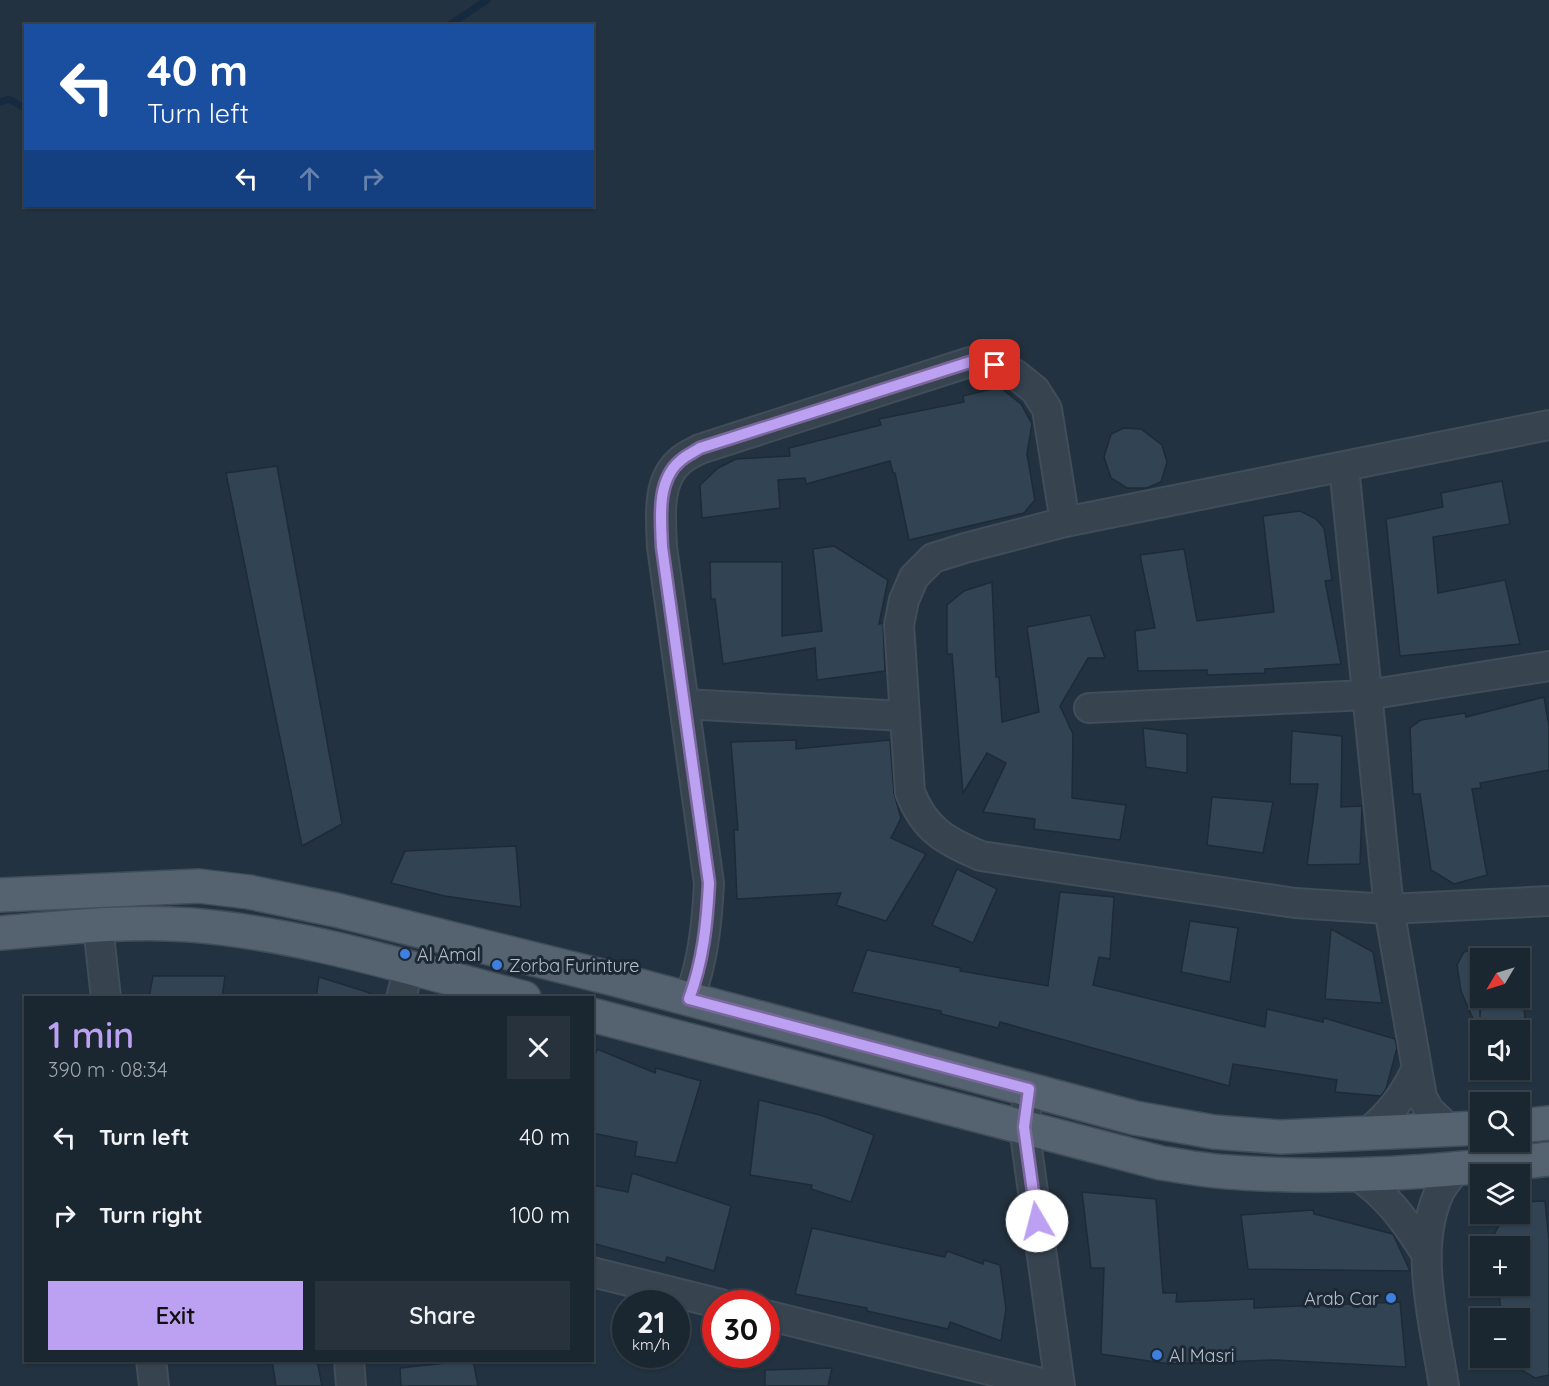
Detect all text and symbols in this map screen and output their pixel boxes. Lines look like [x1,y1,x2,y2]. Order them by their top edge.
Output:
text: 40 m [147,44,248,97]
icon: left [48,48,126,126]
text: Turn left [147,96,249,130]
icon: left [230,162,263,195]
icon: ahead [293,162,326,195]
icon: right [356,162,389,195]
pin [969,339,1020,390]
icon: arrive [978,348,1011,381]
place label: Al Amal [417,943,481,966]
marker: Al Amal [398,947,412,961]
north arrow [1470,948,1530,1008]
map controls [1470,948,1530,1368]
place label: Zorba Furinture [509,954,639,977]
marker: Zorba Furinture [490,958,504,972]
text: 1 min [48,1012,134,1057]
button: close [507,1016,570,1079]
button: sound [1470,1020,1530,1080]
text: 390 m · 08:34 [48,1057,168,1082]
button: search [1470,1092,1530,1152]
icon: left [48,1121,81,1154]
text: Turn left [99,1123,189,1151]
text: 40 m [519,1123,570,1151]
button: layers [1470,1164,1530,1224]
position arrow [1005,1189,1069,1253]
icon: right [48,1199,81,1232]
text: Turn right [99,1201,203,1229]
text: 100 m [510,1201,570,1229]
button: + [1470,1236,1530,1296]
button: Exit [48,1281,303,1350]
button: Share [315,1281,570,1350]
place label: Arab Car [1304,1287,1379,1310]
speed limit sign: 30 [702,1290,780,1368]
marker: Arab Car [1384,1291,1398,1305]
text: 21 [637,1303,665,1341]
button: − [1470,1308,1530,1368]
text: km/h [632,1335,670,1354]
place label: Al Masri [1169,1344,1235,1367]
marker: Al Masri [1150,1348,1164,1362]

